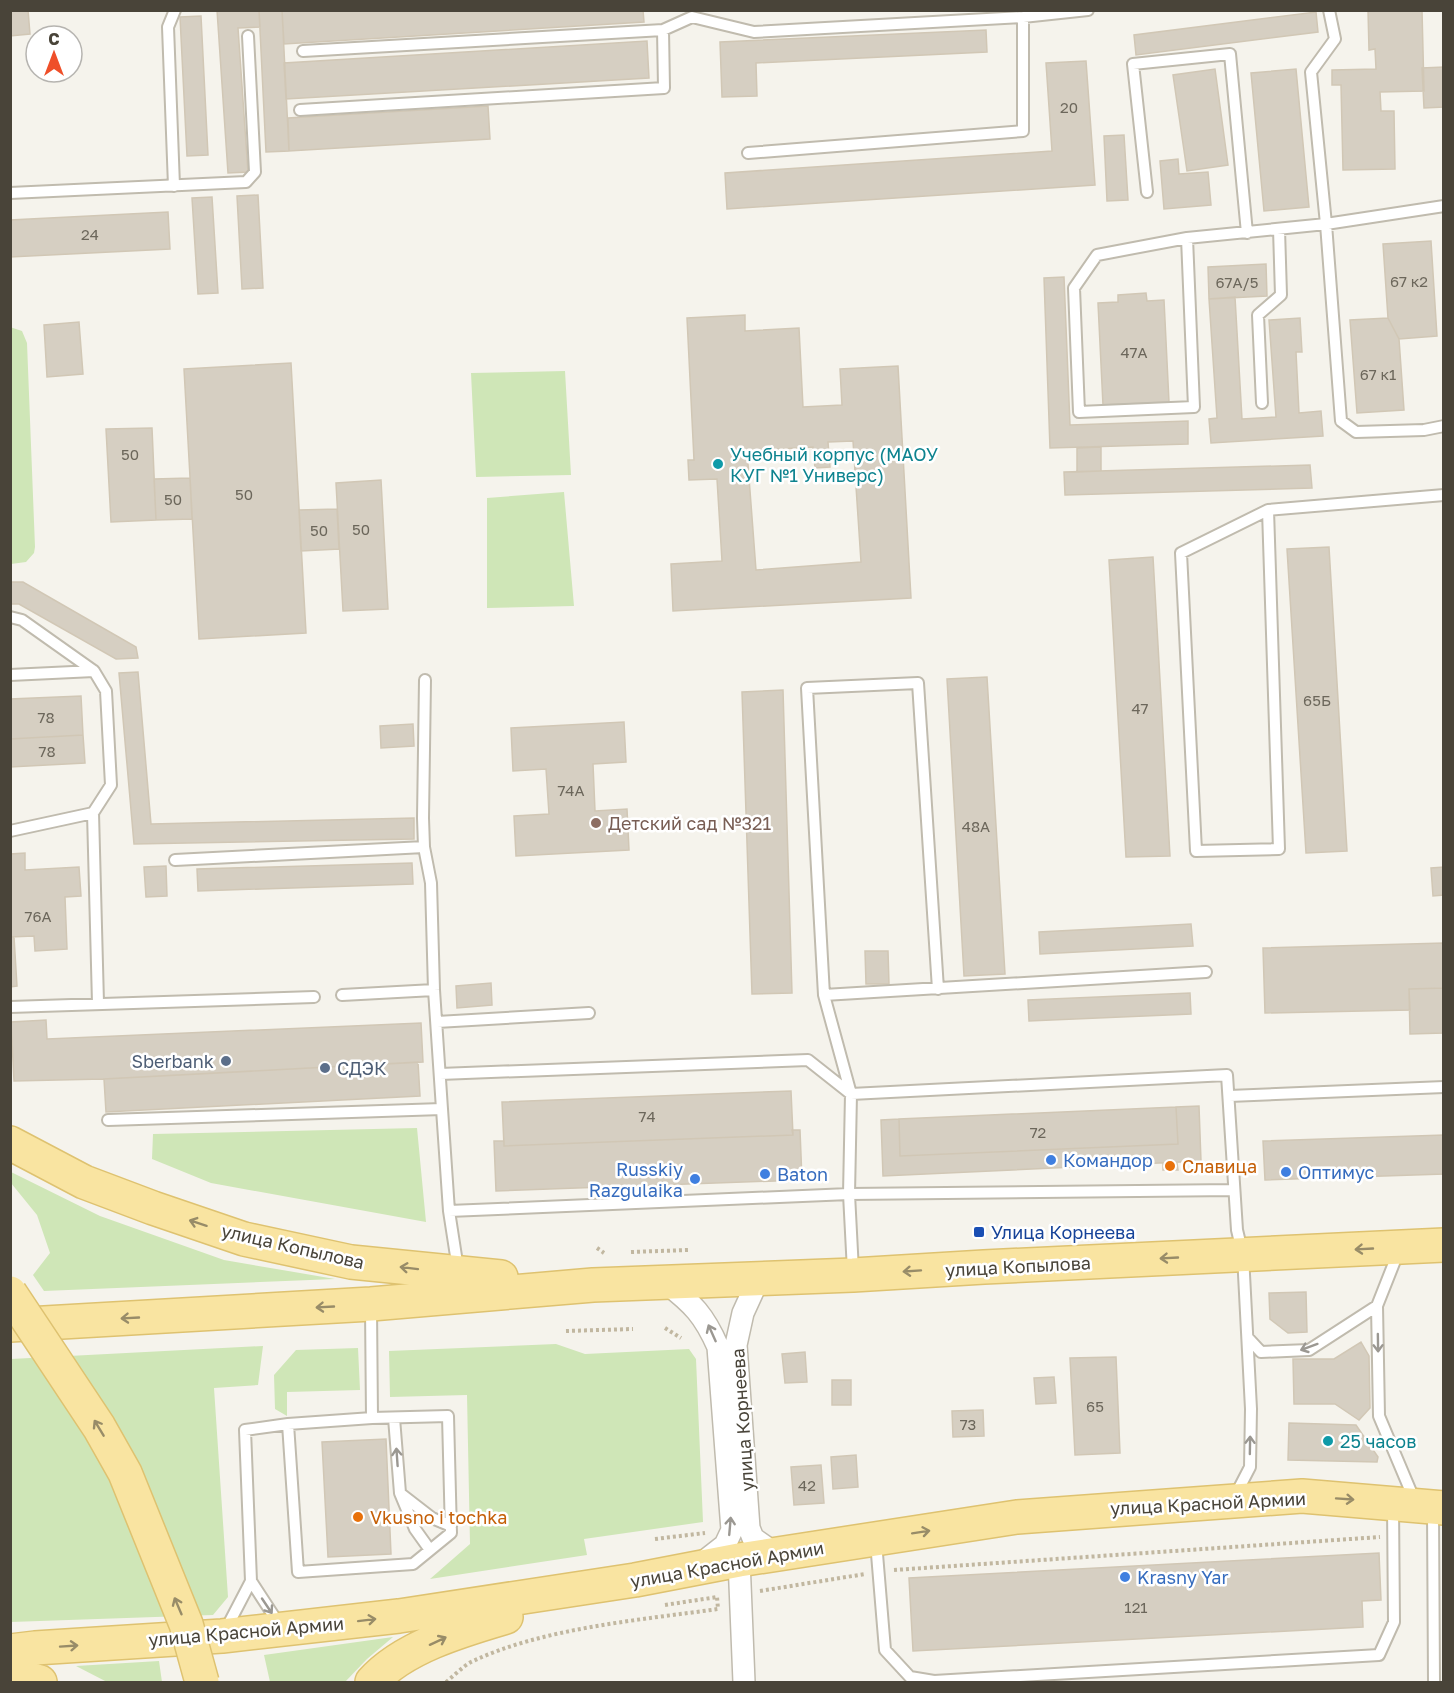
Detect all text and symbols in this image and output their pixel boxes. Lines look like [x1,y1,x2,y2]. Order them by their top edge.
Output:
north arrow [24,24,84,84]
text: С [48,29,60,49]
house number: 20 [1060,98,1078,116]
house number: 24 [81,225,99,243]
house number: 67 к2 [1390,272,1428,290]
house number: 67А/5 [1216,273,1258,291]
house number: 47А [1120,343,1148,361]
house number: 67 к1 [1360,365,1396,383]
place label: Учебный корпус (МАОУ КУГ №1 Универс) [730,443,938,486]
house number: 50 [121,445,139,463]
marker: Учебный корпус (МАОУ КУГ №1 Универс) [711,457,725,471]
house number: 50 [235,485,253,503]
house number: 50 [164,490,182,508]
house number: 50 [352,520,370,538]
house number: 50 [310,521,328,539]
house number: 65Б [1303,691,1331,709]
house number: 47 [1131,699,1149,717]
house number: 78 [37,708,55,726]
house number: 78 [38,742,56,760]
house number: 74А [557,781,585,799]
place label: Детский сад №321 [608,812,772,834]
marker: Детский сад №321 [589,816,603,830]
house number: 48А [962,817,990,835]
house number: 76А [24,907,52,925]
place label: Sberbank [131,1050,214,1072]
marker: Sberbank [219,1054,233,1068]
place label: СДЭК [337,1057,387,1079]
marker: СДЭК [318,1061,332,1075]
house number: 74 [638,1107,656,1125]
house number: 72 [1030,1123,1046,1141]
place label: Командор [1063,1149,1153,1171]
marker: Командор [1044,1153,1058,1167]
place label: Славица [1182,1155,1257,1177]
place label: Russkiy Razgulaika [589,1158,683,1201]
marker: Славица [1163,1159,1177,1173]
place label: Оптимус [1298,1161,1375,1183]
place label: Baton [777,1163,828,1185]
marker: Оптимус [1279,1165,1293,1179]
marker: Baton [758,1167,772,1181]
marker: Russkiy Razgulaika [688,1172,702,1186]
one-way arrow [189,1217,208,1228]
street label: улица Копылова [219,1219,367,1273]
place label: Улица Корнеева [991,1221,1135,1243]
marker: Улица Корнеева [972,1225,986,1239]
one-way arrow [1355,1244,1375,1255]
street label: улица Копылова [945,1251,1091,1281]
one-way arrow [1160,1253,1180,1264]
one-way arrow [400,1262,419,1273]
one-way arrow [902,1266,922,1277]
one-way arrow [316,1301,336,1312]
one-way arrow [121,1313,141,1324]
one-way arrow [706,1325,717,1343]
one-way arrow [1372,1333,1383,1353]
one-way arrow [1301,1343,1319,1354]
street label: улица Корнеева [726,1348,758,1492]
house number: 65 [1086,1397,1104,1415]
house number: 73 [960,1415,976,1433]
one-way arrow [93,1420,105,1437]
place label: 25 часов [1340,1430,1416,1452]
marker: 25 часов [1321,1434,1335,1448]
one-way arrow [1244,1435,1256,1455]
one-way arrow [391,1448,402,1468]
house number: 42 [798,1476,816,1494]
street label: улица Красной Армии [1109,1487,1307,1519]
one-way arrow [1335,1494,1355,1505]
place label: Vkusno i tochka [370,1506,507,1528]
marker: Vkusno i tochka [351,1510,365,1524]
one-way arrow [724,1517,735,1536]
one-way arrow [911,1526,931,1537]
street label: улица Красной Армии [628,1536,826,1592]
place label: Krasny Yar [1137,1566,1229,1588]
marker: Krasny Yar [1118,1570,1132,1584]
one-way arrow [172,1597,184,1615]
one-way arrow [261,1597,273,1614]
house number: 121 [1124,1598,1148,1616]
street label: улица Красной Армии [147,1611,345,1651]
one-way arrow [357,1614,377,1625]
one-way arrow [429,1634,447,1646]
one-way arrow [58,1640,78,1651]

